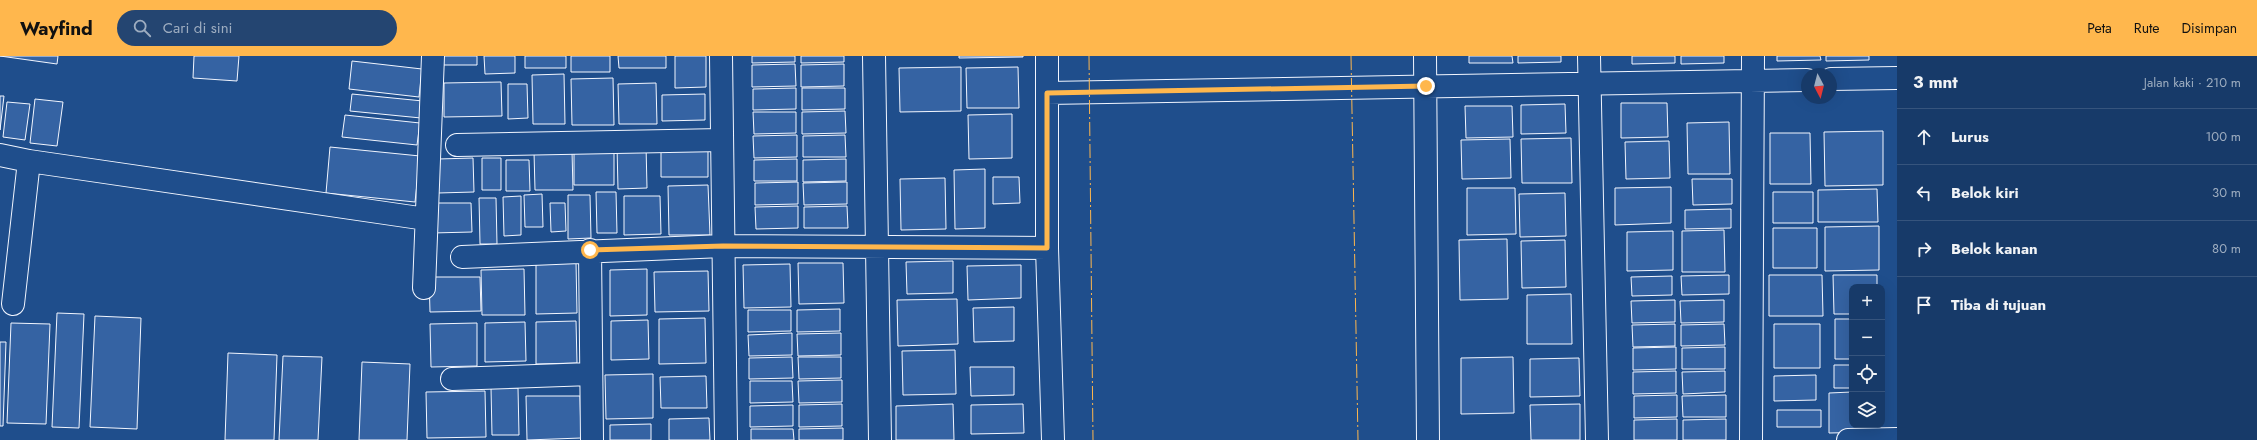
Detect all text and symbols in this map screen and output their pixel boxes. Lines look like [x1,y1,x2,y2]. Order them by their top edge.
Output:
search box [117,10,397,46]
text: Wayfind [20,15,93,42]
icon: search [131,17,153,39]
text: Cari di sini [163,17,233,39]
text: Peta [2087,18,2112,38]
text: Rute [2134,18,2160,38]
text: Disimpan [2182,18,2237,38]
north arrow [1801,68,1837,104]
text: 3 mnt [1913,70,1958,94]
text: Jalan kaki · 210 m [2144,73,2241,92]
route end [1417,77,1435,95]
icon: ahead [1913,126,1935,148]
text: Lurus [1951,126,1989,148]
text: 100 m [2206,127,2241,146]
icon: left [1913,182,1935,204]
text: Belok kiri [1951,182,2019,204]
text: 30 m [2212,183,2241,202]
icon: right [1913,238,1935,260]
text: Belok kanan [1951,238,2038,260]
text: 80 m [2212,239,2241,258]
route start [581,241,599,259]
map controls [1849,284,1885,428]
button: + [1849,284,1885,320]
icon: arrive [1913,294,1935,316]
text: Tiba di tujuan [1951,294,2046,316]
button: − [1849,320,1885,356]
button: locate [1849,356,1885,392]
button: layers [1849,392,1885,428]

